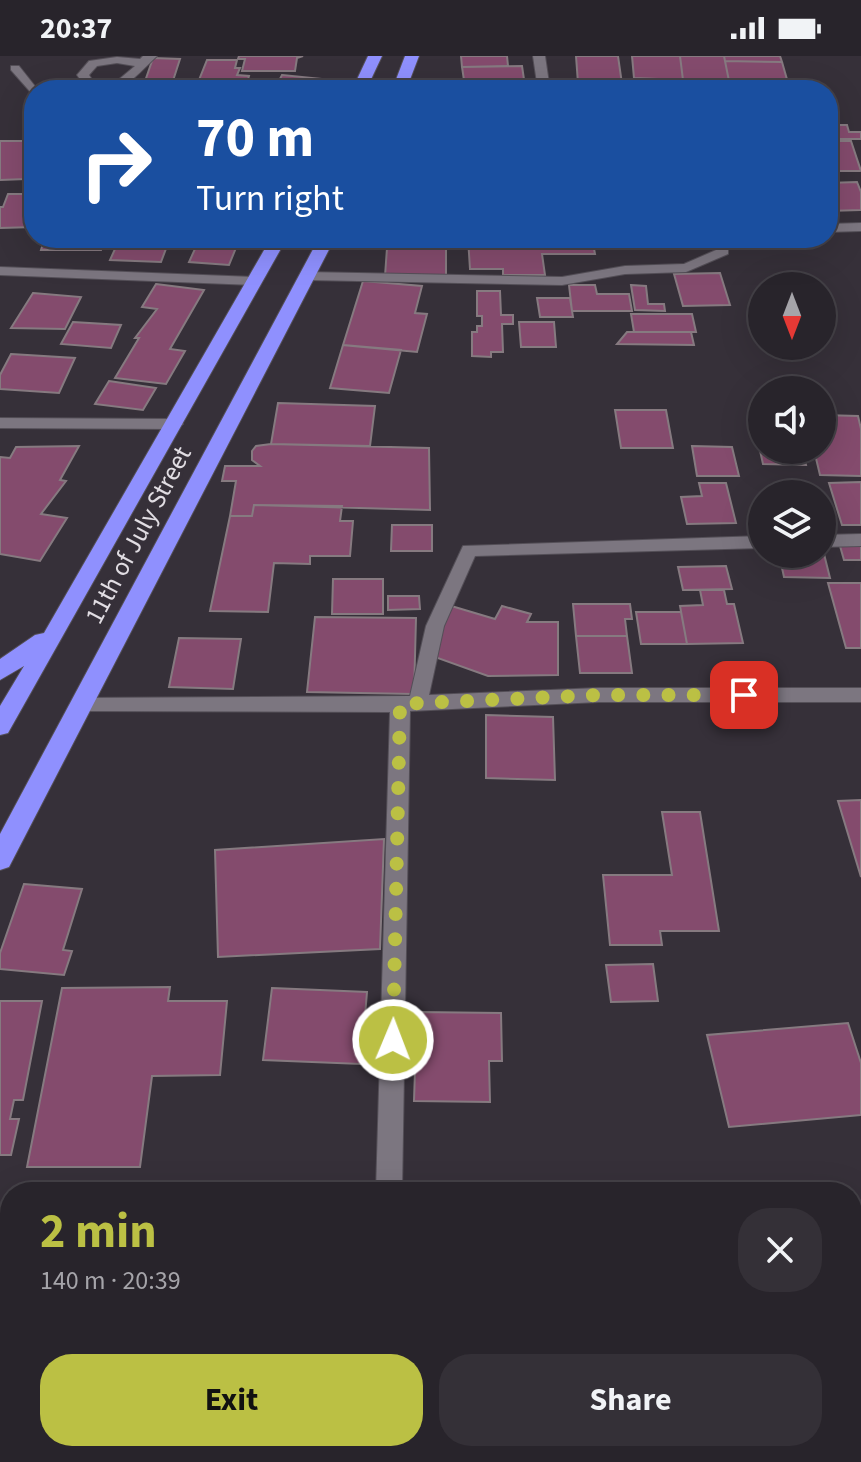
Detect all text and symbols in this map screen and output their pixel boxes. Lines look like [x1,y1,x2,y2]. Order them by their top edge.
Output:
text: 20:37 [40,7,112,50]
text: 70 m [196,99,314,178]
icon: right [64,112,168,216]
text: Turn right [196,173,344,224]
north arrow [748,272,836,360]
map controls [748,272,836,568]
button: sound [748,376,836,464]
street label: 11th of July Street [76,439,201,630]
button: layers [748,480,836,568]
pin [710,661,778,729]
icon: arrive [722,673,766,717]
position arrow [351,998,435,1082]
text: 2 min [40,1198,157,1266]
button: close [738,1208,822,1292]
text: 140 m · 20:39 [40,1262,181,1299]
button: Exit [40,1354,423,1446]
button: Share [439,1354,822,1446]

